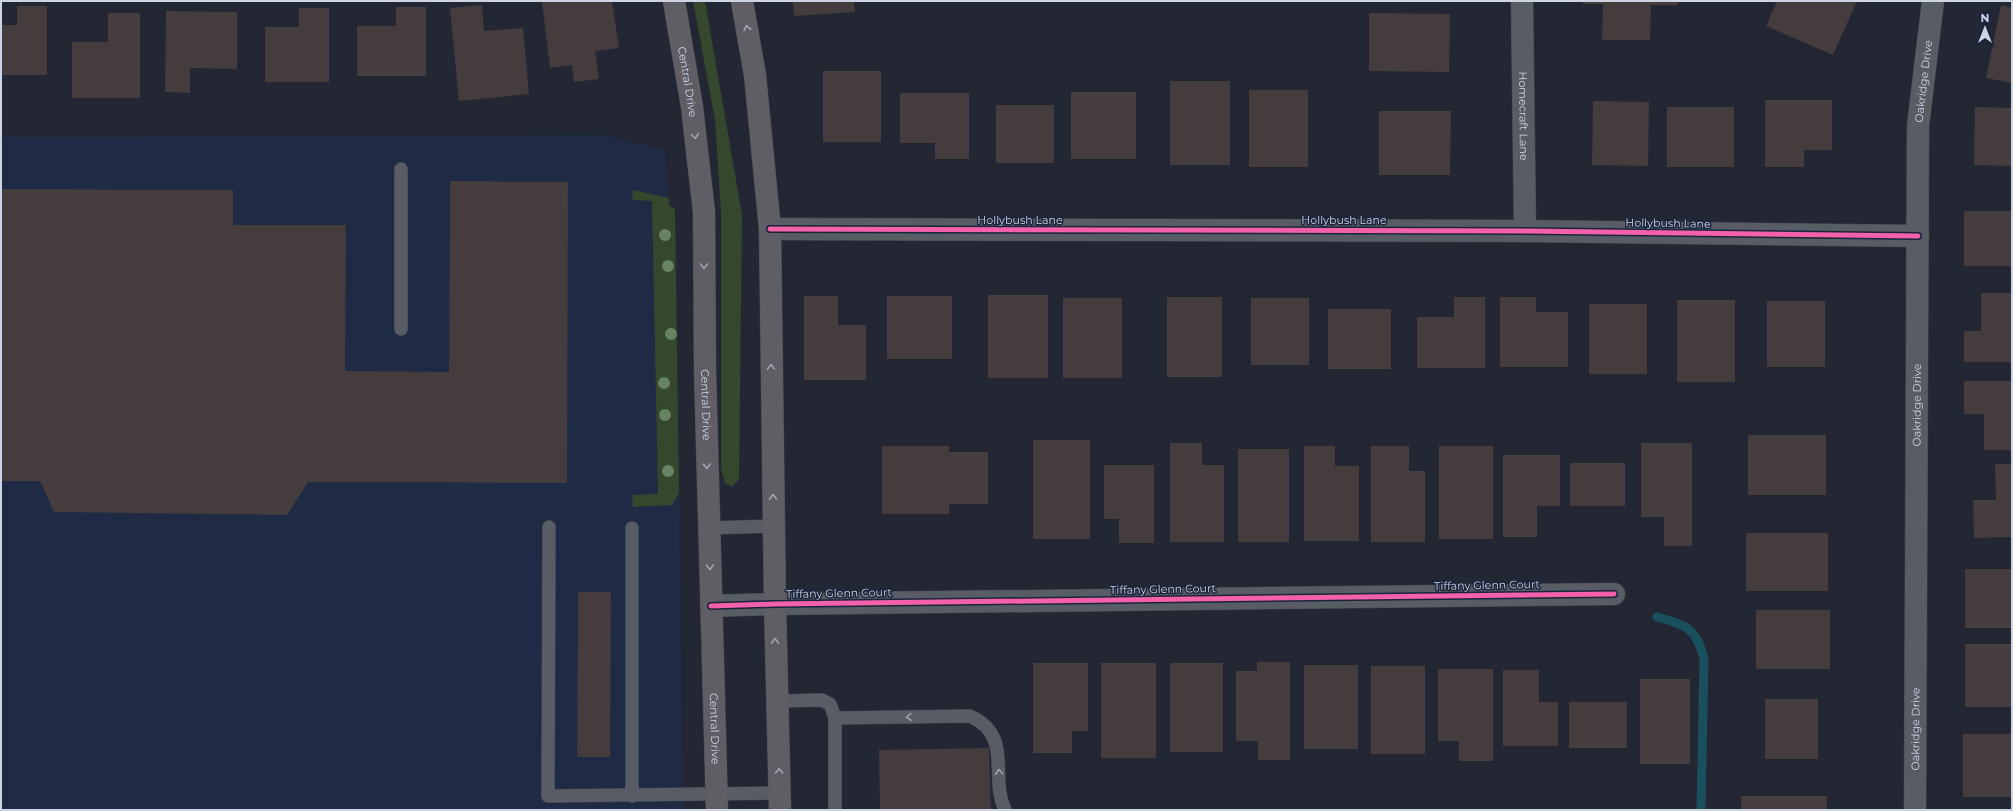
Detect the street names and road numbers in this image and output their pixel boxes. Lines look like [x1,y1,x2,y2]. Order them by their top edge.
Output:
street label: Oakridge Drive [1911,39,1935,123]
street label: Central Drive [675,46,700,118]
street label: Homecraft Lane [1516,71,1531,161]
street label: Hollybush Lane [977,213,1063,227]
street label: Hollybush Lane [1301,213,1387,227]
street label: Hollybush Lane [1625,215,1711,231]
street label: Oakridge Drive [1910,363,1924,447]
street label: Central Drive [698,369,714,441]
street label: Tiffany Glenn Court [1434,577,1541,593]
street label: Tiffany Glenn Court [1110,581,1217,597]
street label: Tiffany Glenn Court [786,585,893,601]
street label: Oakridge Drive [1908,687,1923,771]
street label: Central Drive [707,693,723,765]

